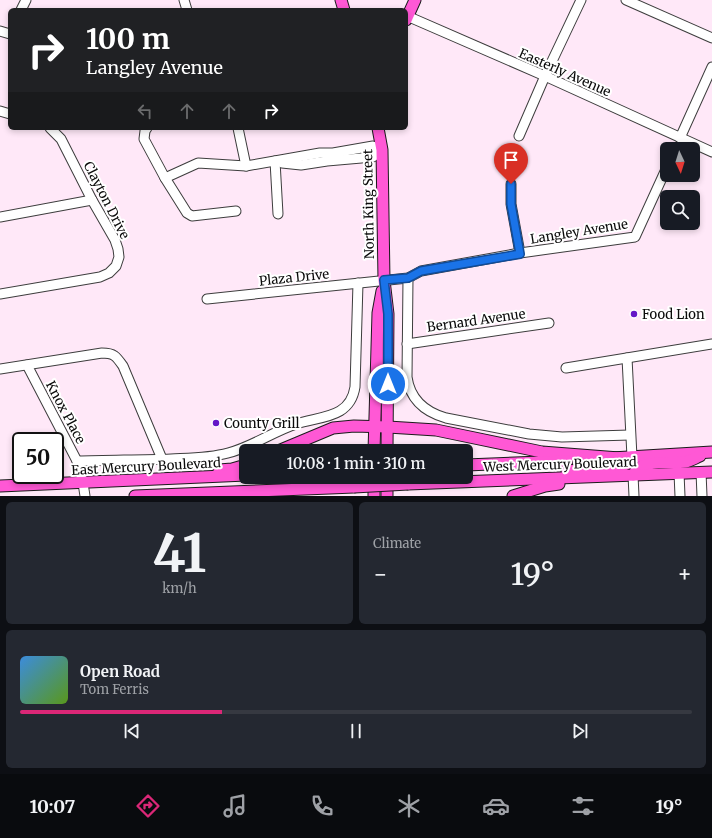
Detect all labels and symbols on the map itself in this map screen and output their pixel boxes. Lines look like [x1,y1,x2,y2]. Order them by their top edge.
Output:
street label: Easterly Avenue [516,45,614,100]
north arrow [660,142,700,182]
pin [494,143,528,184]
street label: North King Street [359,149,378,259]
street label: Clayton Drive [80,159,133,242]
street label: Langley Avenue [529,215,629,248]
street label: Plaza Drive [258,265,330,290]
street label: Bernard Avenue [426,305,527,336]
place label: Food Lion [642,306,705,323]
marker: Food Lion [629,309,639,319]
position arrow [367,363,409,405]
street label: Knox Place [42,378,89,447]
place label: County Grill [224,415,300,432]
marker: County Grill [211,418,221,428]
speed limit sign: 50 [12,432,64,484]
street label: West Mercury Boulevard [482,453,637,476]
street label: East Mercury Boulevard [71,454,221,479]

